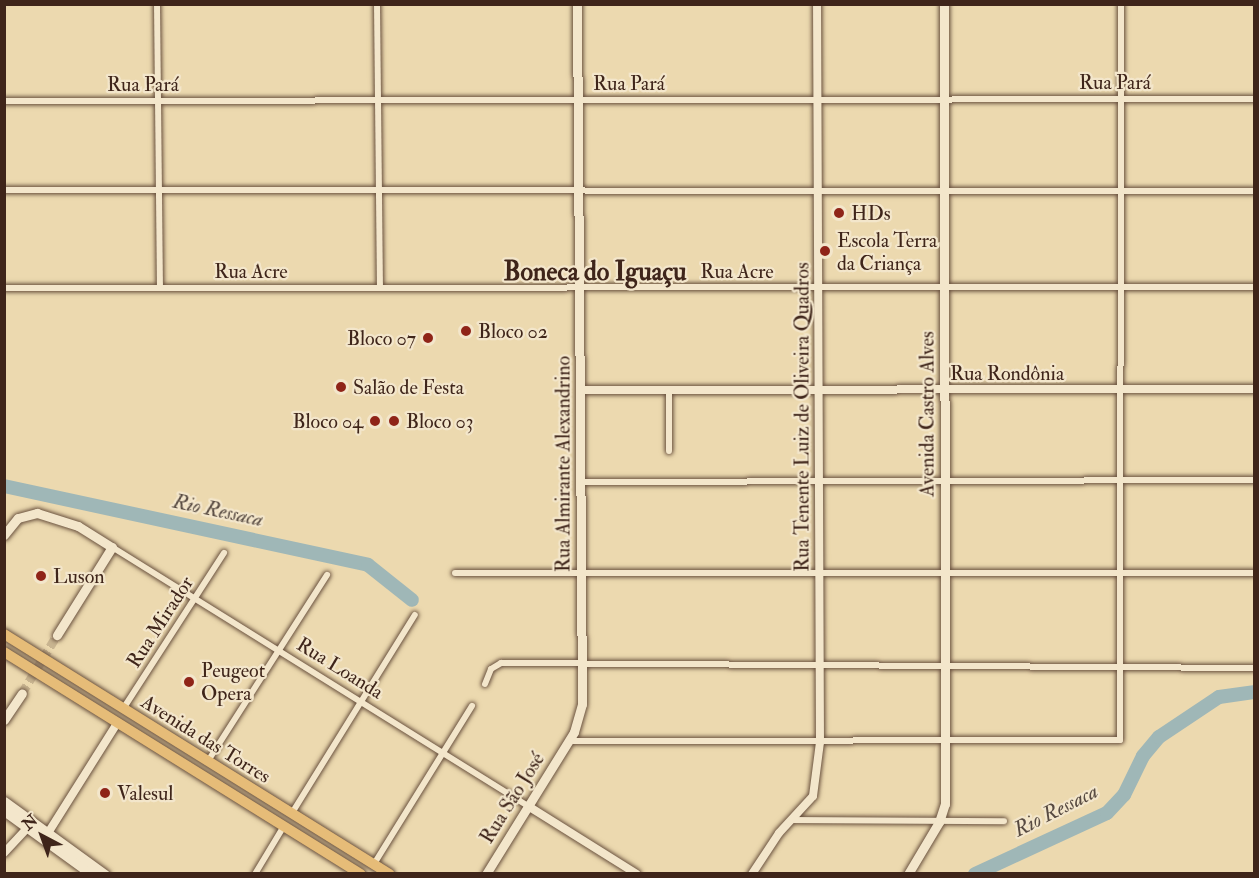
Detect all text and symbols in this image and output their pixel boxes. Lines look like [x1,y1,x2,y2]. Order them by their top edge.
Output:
street label: Rua Pará [1079,70,1151,94]
street label: Rua Pará [593,71,665,95]
street label: Rua Pará [107,72,179,96]
place label: HDs [851,201,891,225]
marker: HDs [832,206,846,220]
place label: Escola Terra da Criança [837,228,937,275]
marker: Escola Terra da Criança [818,244,832,258]
district label: Boneca do Iguaçu [504,257,686,289]
street label: Rua Acre [214,259,288,283]
street label: Rua Acre [700,259,774,283]
street label: Rua Tenente Luiz de Oliveira Quadros [790,262,814,572]
place label: Bloco 02 [478,319,548,343]
marker: Bloco 02 [459,324,473,338]
place label: Bloco 07 [347,326,416,350]
marker: Bloco 07 [421,331,435,345]
street label: Avenida Castro Alves [915,331,939,497]
street label: Rua Almirante Alexandrino [551,356,575,572]
street label: Rua Rondônia [950,361,1064,385]
place label: Salão de Festa [353,375,464,399]
marker: Salão de Festa [334,380,348,394]
place label: Bloco 04 [293,409,363,433]
place label: Bloco 03 [406,409,473,433]
marker: Bloco 04 [368,414,382,428]
marker: Bloco 03 [387,414,401,428]
water label: Rio Ressaca [171,489,265,533]
place label: Luson [53,564,105,588]
marker: Luson [34,569,48,583]
street label: Rua Mirador [122,572,198,672]
street label: Rua Loanda [292,632,388,704]
place label: Peugeot Opera [201,658,265,705]
marker: Peugeot Opera [182,675,196,689]
street label: Avenida das Torres [137,690,275,788]
street label: Rua São José [475,748,549,848]
water label: Rio Ressaca [1009,779,1103,843]
place label: Valesul [117,781,173,805]
marker: Valesul [98,786,112,800]
north arrow [12,806,72,866]
text: N [18,810,42,835]

